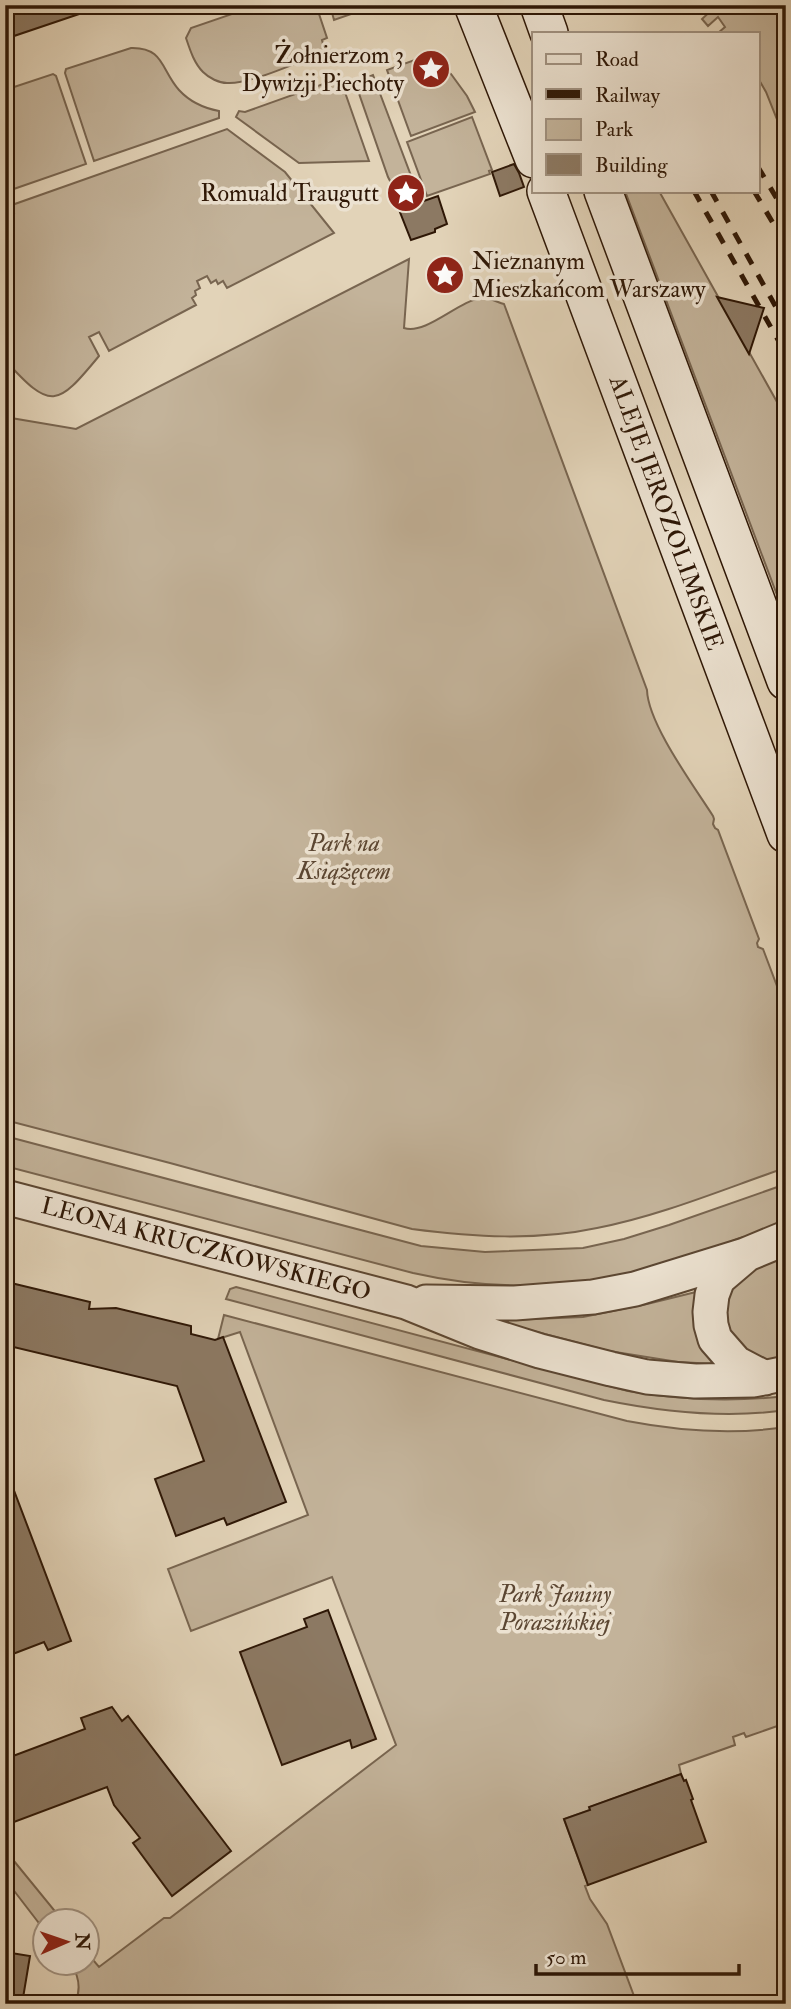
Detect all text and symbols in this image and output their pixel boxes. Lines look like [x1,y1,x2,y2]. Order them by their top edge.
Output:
legend [532,32,760,192]
place label: Żołnierzom 3 Dywizji Piechoty [242,39,404,99]
text: Road [595,46,640,73]
place icon: Żołnierzom 3 Dywizji Piechoty [410,48,452,90]
text: Railway [595,82,661,109]
text: Park [595,116,633,143]
text: Building [595,152,668,179]
place icon: Romuald Traugutt [385,172,427,214]
place label: Romuald Traugutt [201,178,379,209]
place label: Nieznanym Mieszkańcom Warszawy [472,246,706,305]
place icon: Nieznanym Mieszkańcom Warszawy [424,254,466,296]
street label: ALEJE JEROZOLIMSKIE [601,370,730,655]
park label: Park na Książęcem [296,828,391,887]
street label: LEONA KRUCZKOWSKIEGO [38,1190,374,1308]
park label: Park Janiny Porazińskiej [498,1579,612,1638]
north arrow [32,1908,102,1978]
text: N [70,1932,94,1951]
scale bar [536,1932,738,1976]
text: 50 m [546,1944,587,1971]

